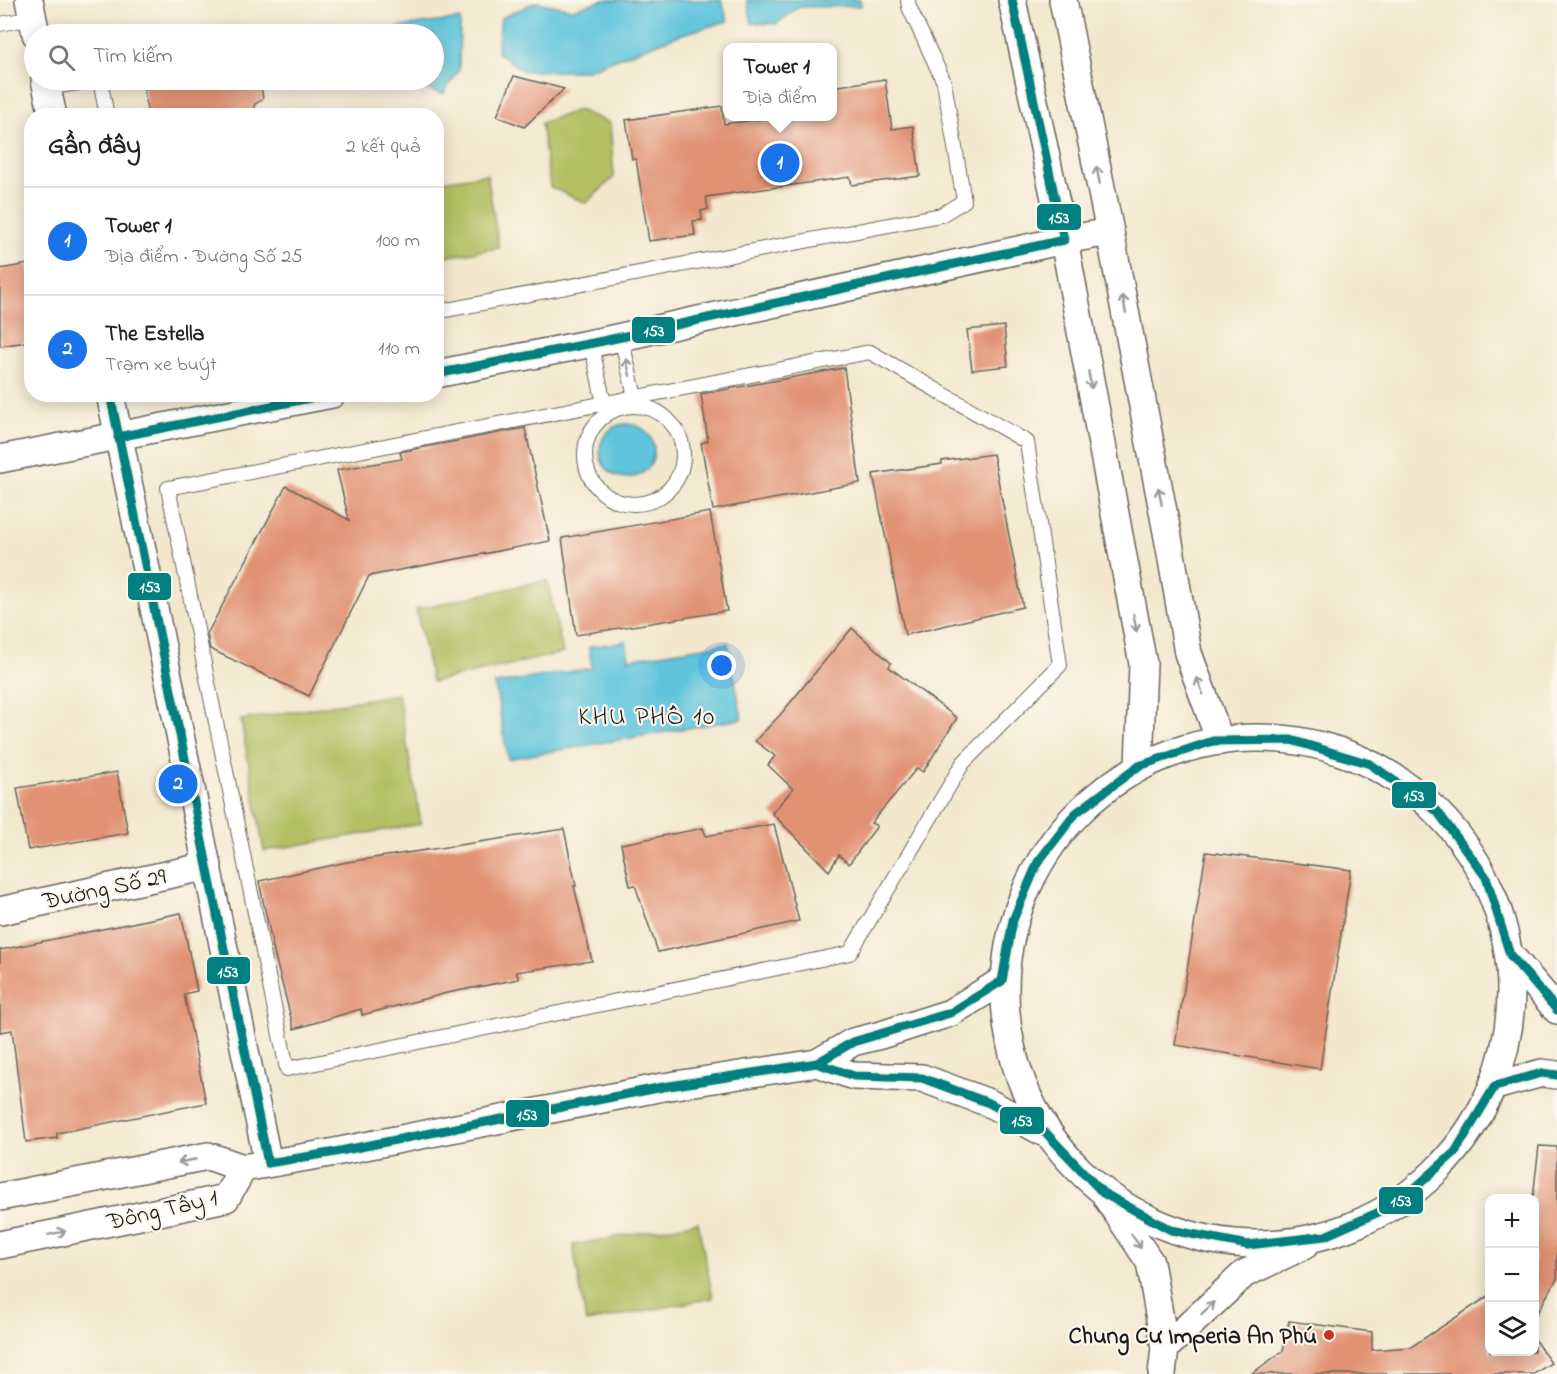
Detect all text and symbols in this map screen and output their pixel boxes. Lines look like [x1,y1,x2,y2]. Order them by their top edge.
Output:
search box [24,24,444,90]
icon: search [45,41,78,74]
text: Tìm kiếm [93,41,173,73]
popup [723,43,837,121]
text: Tower 1 [743,52,810,84]
text: Địa điểm [743,84,817,113]
text: Gần đây [48,128,141,166]
text: 2 kết quả [346,133,420,162]
pin: 1 [760,140,800,186]
one-way arrow [1092,166,1103,185]
line badge: 153 [1036,203,1082,231]
text: 153 [1049,207,1070,231]
text: Tower 1 [105,211,172,243]
text: 1 [64,227,71,256]
text: 100 m [376,227,420,256]
text: Địa điểm · Đường Số 25 [105,243,303,272]
one-way arrow [1118,295,1129,315]
line badge: 153 [631,316,676,344]
text: The Estella [105,319,204,351]
text: 153 [644,320,665,344]
text: 2 [63,335,72,364]
text: 110 m [378,335,420,364]
text: Trạm xe buýt [105,351,217,380]
one-way arrow [622,358,633,377]
one-way arrow [1085,369,1096,389]
one-way arrow [1154,487,1165,506]
line badge: 153 [127,572,172,601]
text: 153 [140,576,161,600]
one-way arrow [1130,613,1141,633]
your location [707,651,736,680]
one-way arrow [1193,677,1204,696]
district label: KHU PHỐ 10 [578,699,716,737]
pin: 2 [158,762,198,806]
line badge: 153 [1391,781,1437,809]
text: 153 [1404,785,1425,809]
street label: Đường Số 29 [39,860,170,921]
line badge: 153 [206,956,251,985]
text: 153 [218,961,239,985]
line badge: 153 [505,1099,550,1128]
text: 153 [517,1104,538,1128]
line badge: 153 [999,1106,1045,1135]
text: 153 [1012,1110,1033,1134]
one-way arrow [177,1156,197,1167]
street label: Đông Tây 1 [103,1182,222,1242]
line badge: 153 [1378,1186,1424,1215]
text: 153 [1391,1190,1412,1214]
map controls [1485,1194,1539,1356]
button: + [1485,1194,1539,1248]
one-way arrow [47,1227,67,1238]
one-way arrow [1130,1232,1142,1249]
button: − [1485,1248,1539,1302]
one-way arrow [1200,1301,1215,1315]
button: layers [1485,1302,1539,1356]
place label: Chung Cư Imperia An Phú [1068,1320,1317,1356]
marker: Chung Cư Imperia An Phú [1322,1328,1336,1342]

